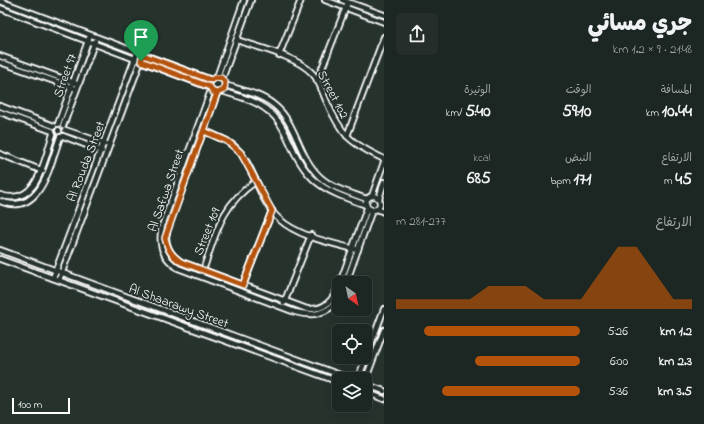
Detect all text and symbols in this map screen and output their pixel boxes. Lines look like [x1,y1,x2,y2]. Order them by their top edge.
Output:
text: جري مسائي [588,9,692,41]
button: share [396,13,438,55]
pin [124,20,158,61]
icon: arrive [130,26,152,48]
text: 21:48 · 9 × 1.2 km [613,40,692,59]
street label: Street 97 [49,50,82,100]
street label: Street 102 [312,67,354,123]
text: الوتيرة [464,82,491,98]
text: الوقت [566,82,591,98]
text: المسافة [661,82,692,98]
text: 5:40 [465,99,491,124]
text: 59:10 [562,99,591,124]
text: 10.44 [662,99,692,124]
text: /km [446,105,465,121]
text: km [646,105,662,121]
street label: Al Rouda Street [62,118,111,205]
street label: Al Safwa Street [143,146,190,234]
text: kcal [473,150,491,166]
text: النبض [565,150,591,166]
text: الارتفاع [661,150,692,166]
text: 685 [467,166,491,191]
text: 171 [574,167,591,192]
text: 45 [675,167,692,192]
text: bpm [550,173,574,189]
text: m [664,173,675,189]
street label: Street 109 [189,205,226,258]
text: 277–281 m [396,212,446,231]
text: الارتفاع [656,213,692,232]
north arrow [332,276,372,316]
map controls [332,276,372,412]
street label: Al Shaarawy Street [126,280,232,334]
text: 5:26 [607,322,628,341]
text: 1.2 km [660,322,692,341]
button: locate [332,324,372,364]
text: 6:00 [610,352,628,371]
text: 2.3 km [658,352,692,371]
button: layers [332,372,372,412]
text: 5:36 [608,382,628,401]
text: 3.5 km [657,382,692,401]
scale bar [12,396,70,415]
text: 100 m [18,397,42,413]

